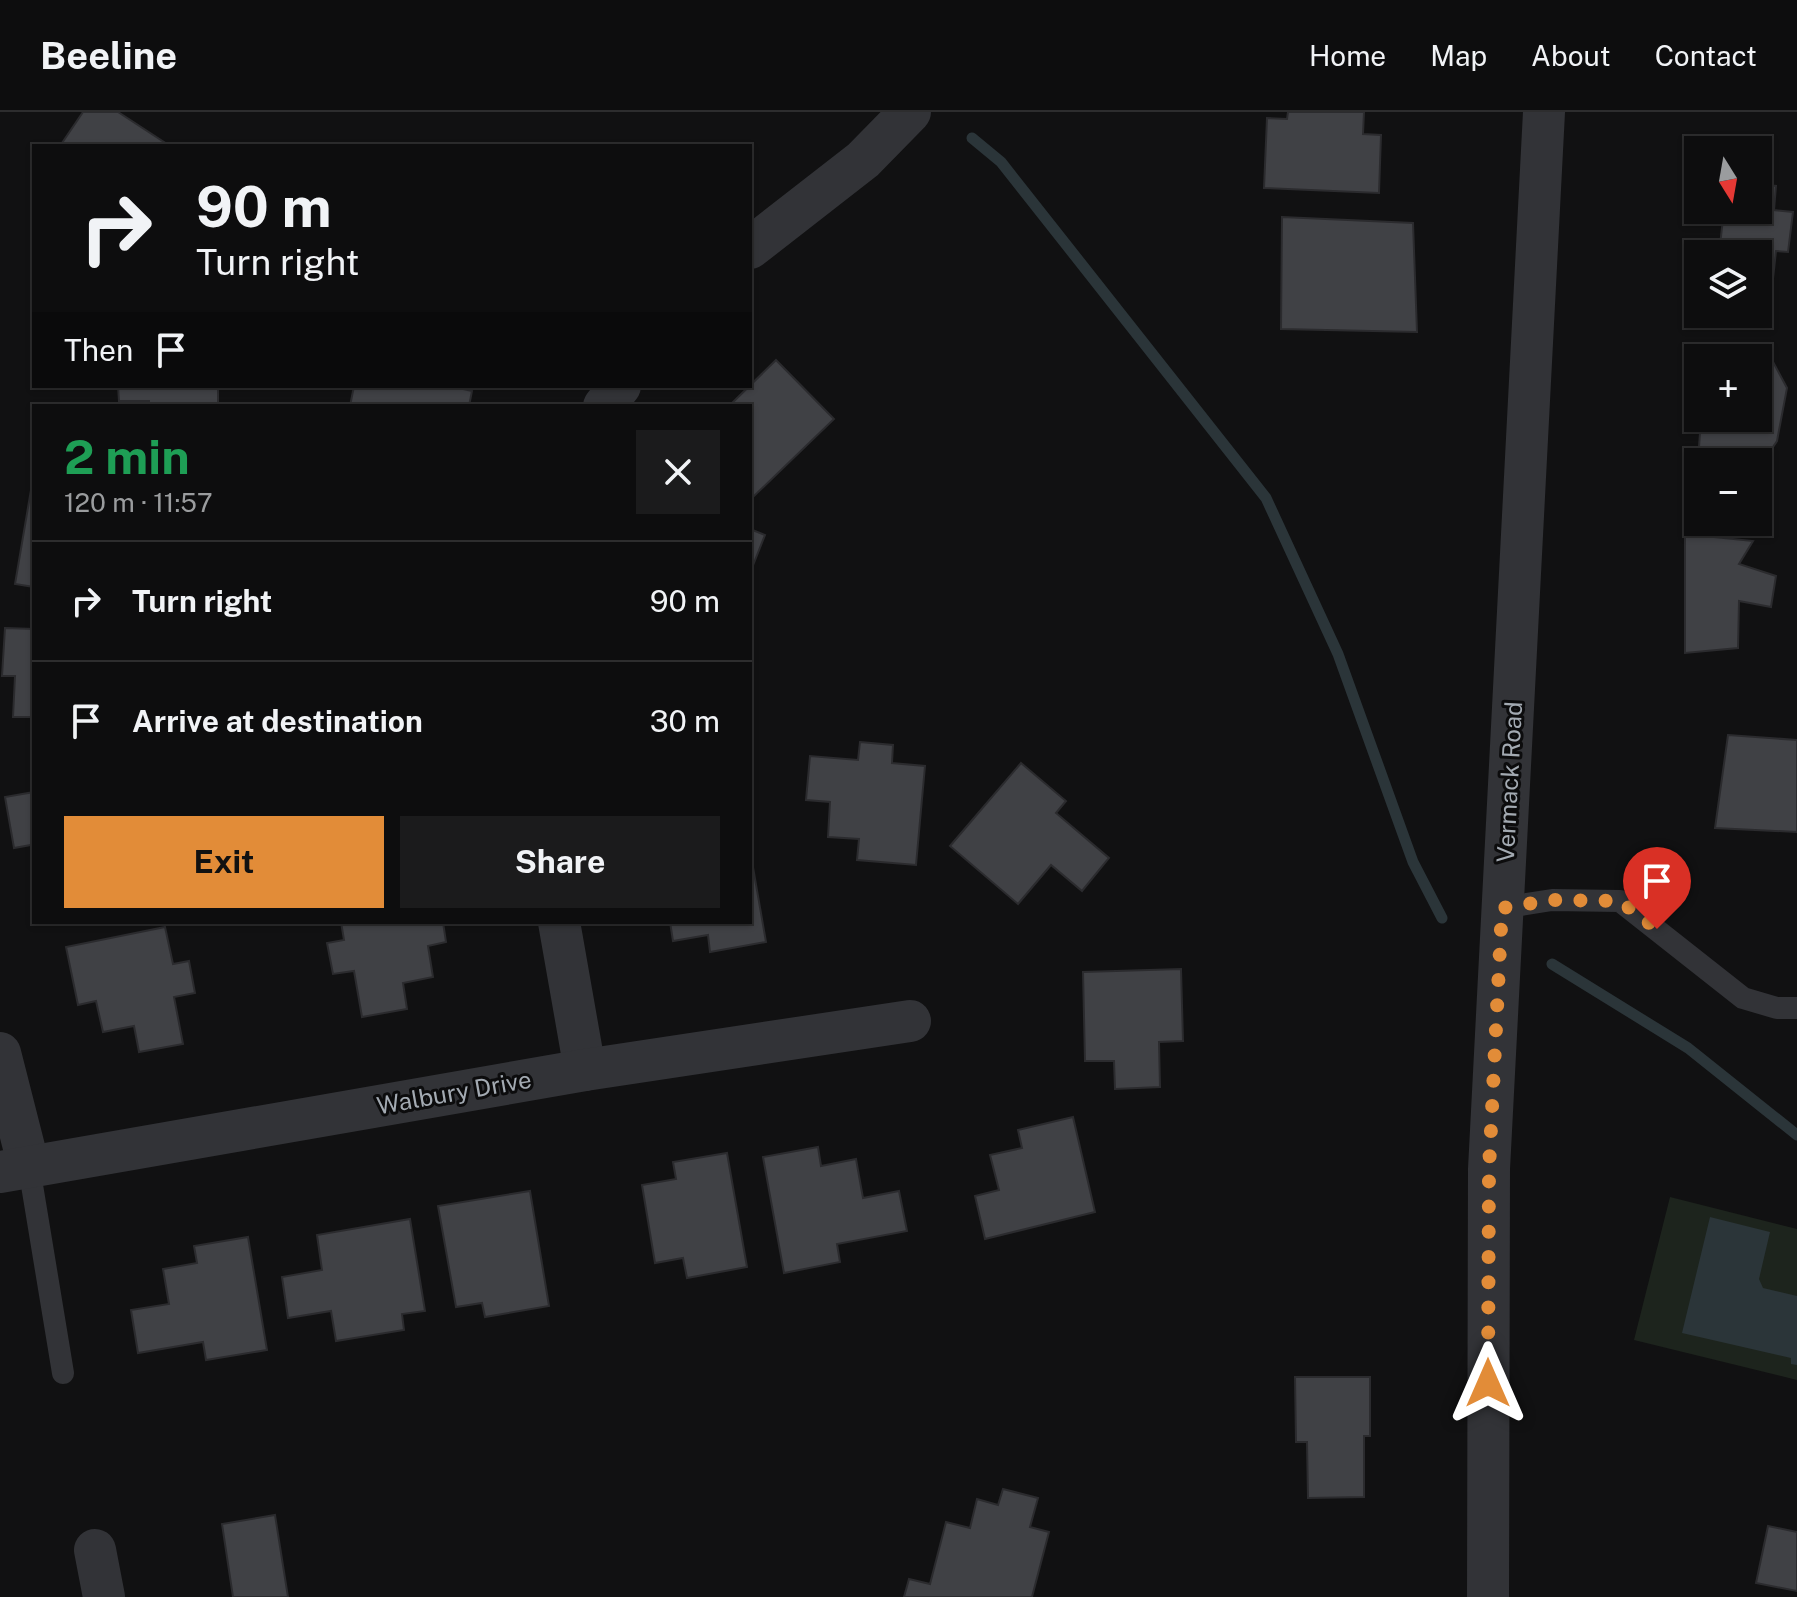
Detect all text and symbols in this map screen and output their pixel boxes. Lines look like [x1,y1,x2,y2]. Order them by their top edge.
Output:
text: Beeline [40,33,177,78]
text: Home [1309,39,1386,72]
text: Map [1430,39,1487,72]
text: About [1531,39,1611,72]
text: Contact [1655,39,1757,72]
north arrow [1684,136,1772,224]
map controls [1684,136,1772,536]
text: 90 m [196,174,332,240]
icon: right [64,176,168,280]
button: layers [1684,240,1772,328]
text: Turn right [196,241,359,283]
icon: arrive [149,328,193,372]
text: Then [64,332,133,368]
button: + [1684,344,1772,432]
text: 2 min [64,428,190,485]
button: close [636,430,720,514]
button: − [1684,448,1772,536]
text: 120 m · 11:57 [64,487,213,518]
icon: right [64,579,108,623]
text: Turn right [132,583,272,619]
text: 90 m [650,583,720,619]
icon: arrive [64,699,108,743]
street label: Vermack Road [1491,701,1527,863]
text: Arrive at destination [132,703,423,739]
text: 30 m [650,703,720,739]
button: Exit [64,816,384,908]
button: Share [400,816,720,908]
pin [1623,847,1691,929]
icon: arrive [1635,859,1679,903]
street label: Walbury Drive [375,1065,533,1119]
position arrow [1446,1341,1530,1425]

